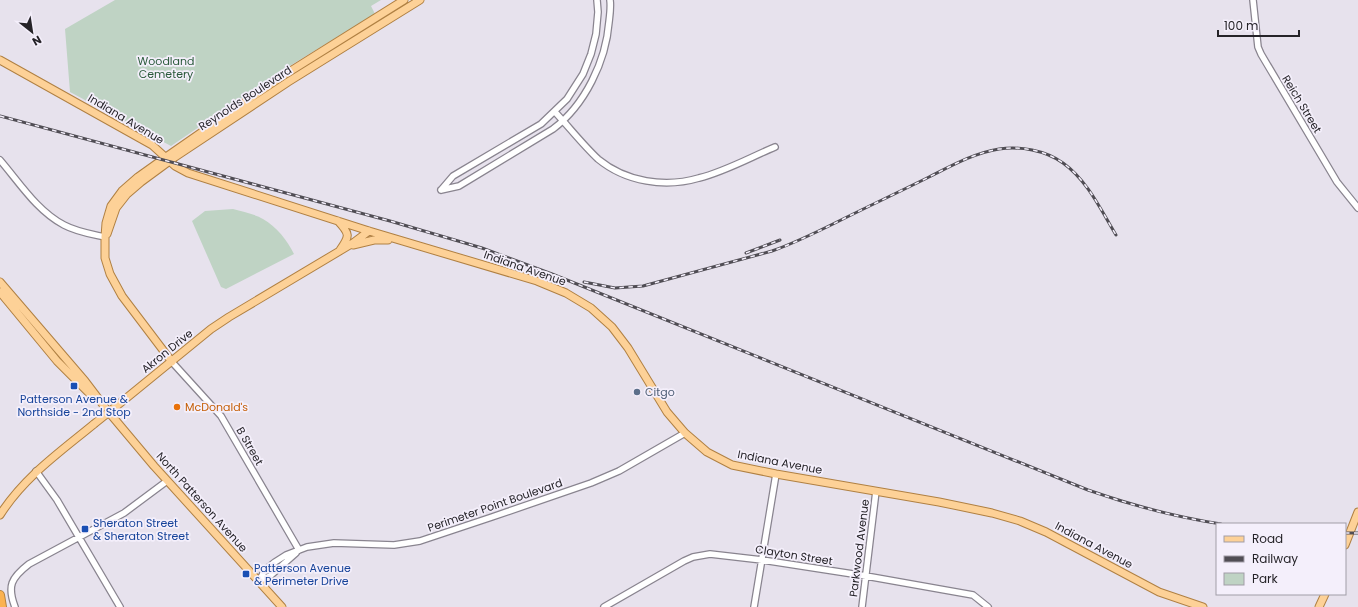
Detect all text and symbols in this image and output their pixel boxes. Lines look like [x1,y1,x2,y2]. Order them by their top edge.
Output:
north arrow [12,12,52,52]
scale bar [1218,12,1299,38]
text: 100 m [1224,17,1258,34]
text: N [29,32,45,50]
park label: Woodland Cemetery [138,53,194,82]
street label: Reynolds Boulevard [195,62,295,134]
street label: Reich Street [1278,72,1326,136]
street label: Indiana Avenue [85,90,167,148]
street label: Indiana Avenue [482,246,568,290]
street label: Akron Drive [138,325,196,377]
marker: Patterson Avenue & Northside - 2nd Stop [69,381,79,391]
place label: Citgo [645,384,675,400]
marker: Citgo [632,387,642,397]
place label: Patterson Avenue & Northside - 2nd Stop [17,391,131,420]
place label: McDonald's [185,399,248,415]
marker: McDonald's [172,402,182,412]
street label: B Street [233,424,267,468]
street label: Indiana Avenue [736,446,824,478]
street label: North Patterson Avenue [153,448,251,556]
street label: Perimeter Point Boulevard [425,474,565,536]
street label: Parkwood Avenue [845,498,873,598]
place label: Sheraton Street & Sheraton Street [93,515,189,544]
street label: Indiana Avenue [1052,518,1136,572]
legend [1216,523,1346,595]
marker: Sheraton Street & Sheraton Street [80,524,90,534]
text: Road [1252,530,1283,547]
street label: Clayton Street [754,541,834,569]
text: Railway [1252,550,1298,567]
place label: Patterson Avenue & Perimeter Drive [254,560,351,589]
marker: Patterson Avenue & Perimeter Drive [241,569,251,579]
text: Park [1252,570,1279,587]

